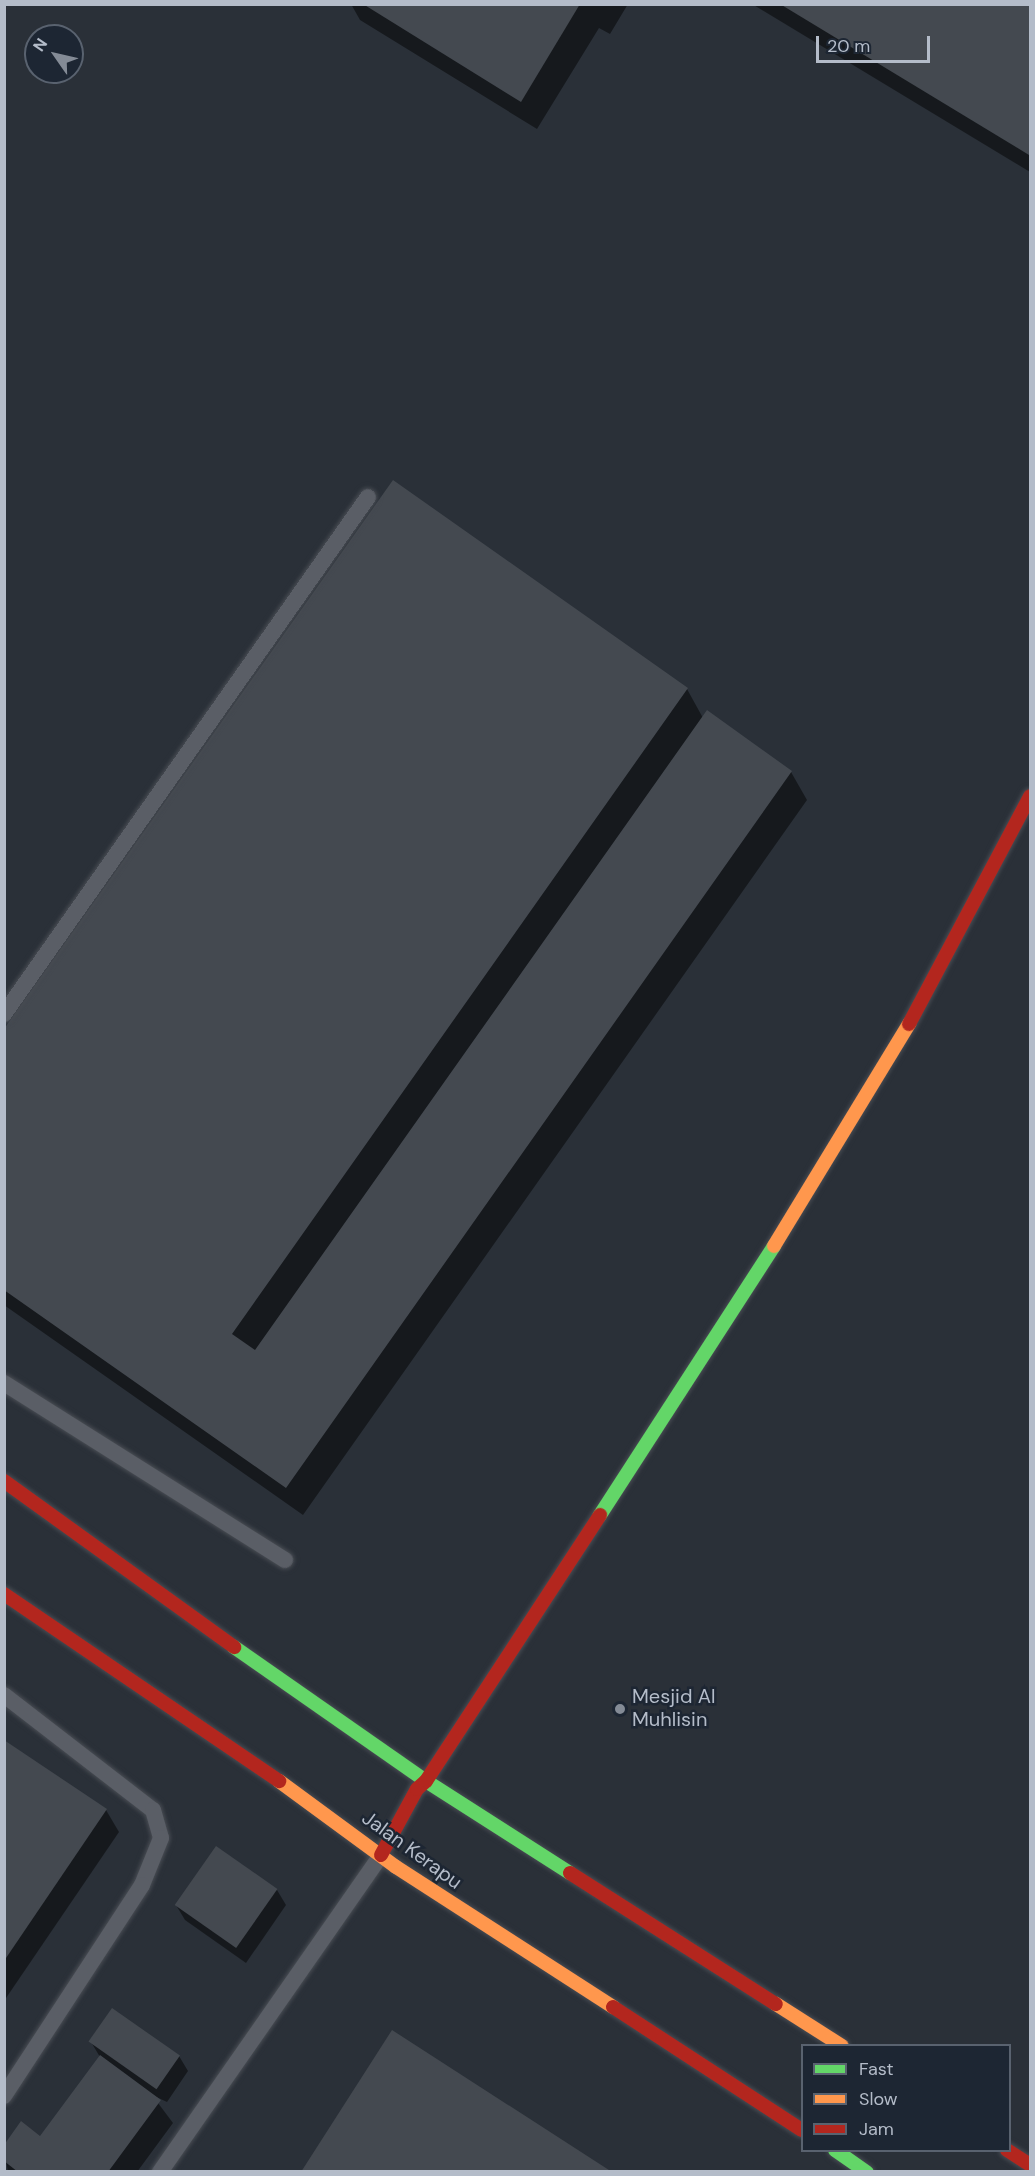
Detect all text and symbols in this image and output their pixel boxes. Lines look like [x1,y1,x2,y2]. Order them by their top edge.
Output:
north arrow [24,24,84,84]
scale bar [819,24,933,62]
text: N [28,34,52,55]
text: 20 m [827,34,870,58]
place label: Mesjid Al Muhlisin [632,1685,715,1732]
marker: Mesjid Al Muhlisin [613,1702,627,1716]
street label: Jalan Kerapu [357,1806,467,1894]
legend [801,2044,1011,2152]
text: Fast [859,2057,894,2081]
text: Slow [859,2087,898,2111]
text: Jam [859,2117,894,2141]

